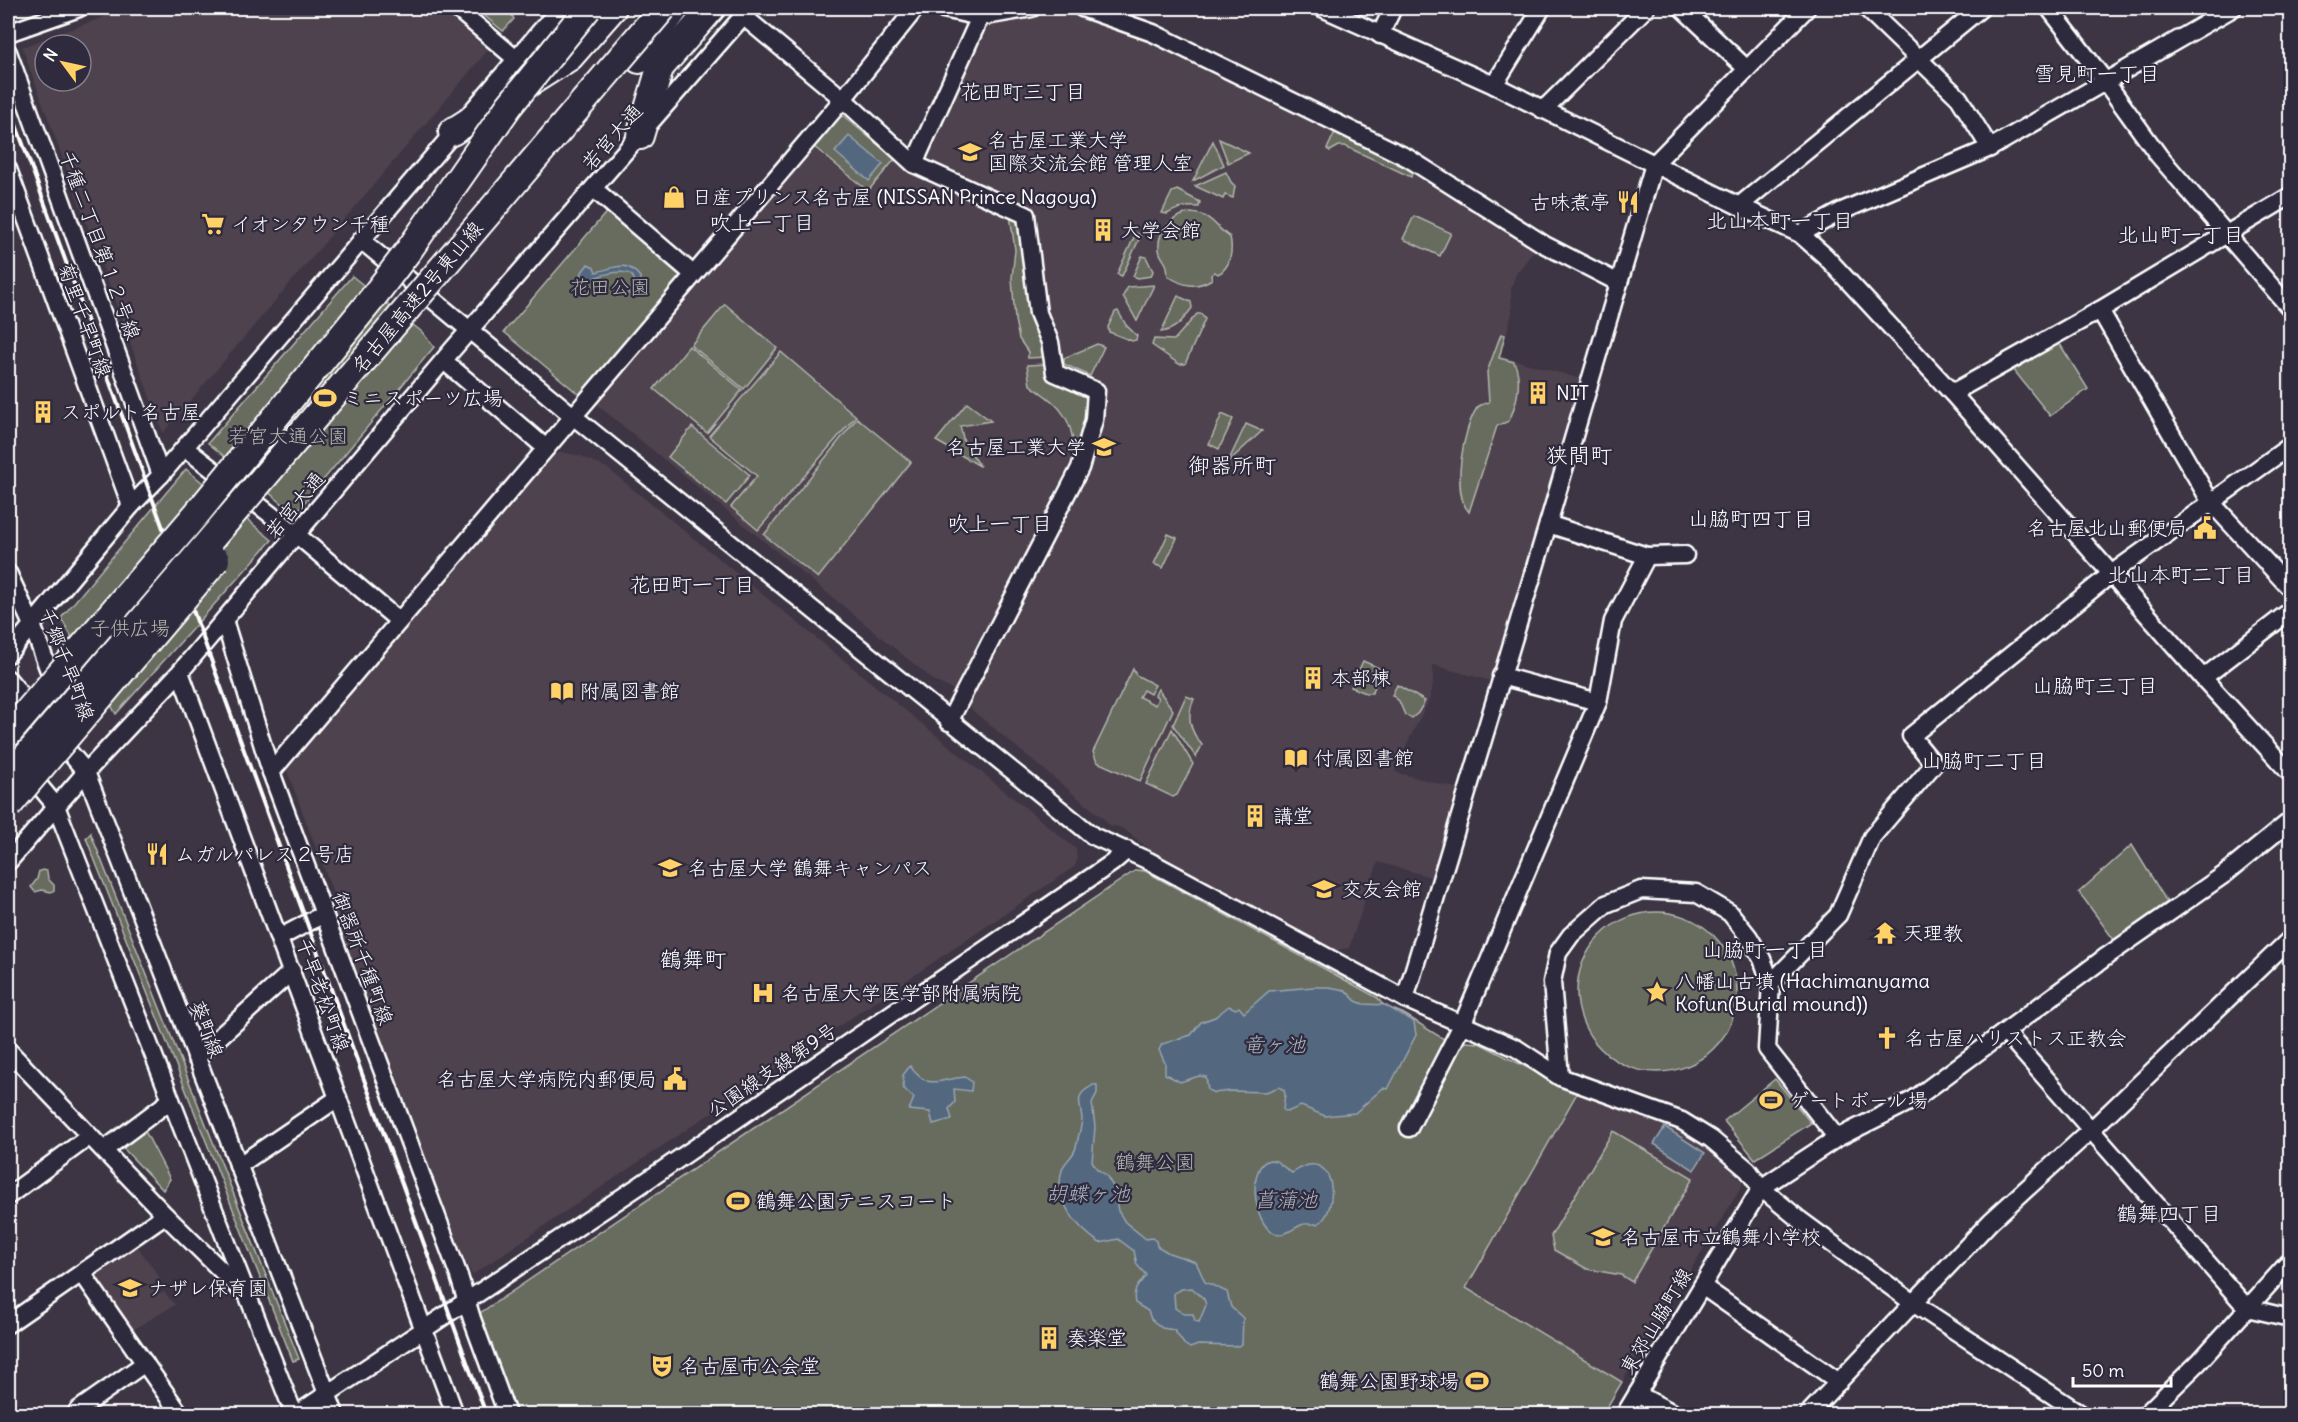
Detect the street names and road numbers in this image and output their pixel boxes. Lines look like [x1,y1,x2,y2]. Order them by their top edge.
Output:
street label: 若宮大通 [576,98,647,175]
street label: 千種二丁目第１２号線 [55,147,146,343]
street label: 名古屋高速2号東山線 [346,215,488,378]
street label: 菊里千早町線 [53,259,118,380]
street label: 若宮大通 [259,466,330,543]
street label: 千郷千早町線 [34,603,101,724]
street label: 御器所千種町線 [328,888,399,1028]
street label: 千早老松町線 [291,934,356,1055]
street label: 葵町線 [185,996,230,1061]
street label: 公園線支線第9号 [702,1017,842,1122]
street label: 東郊山脇町線 [1614,1263,1697,1379]

